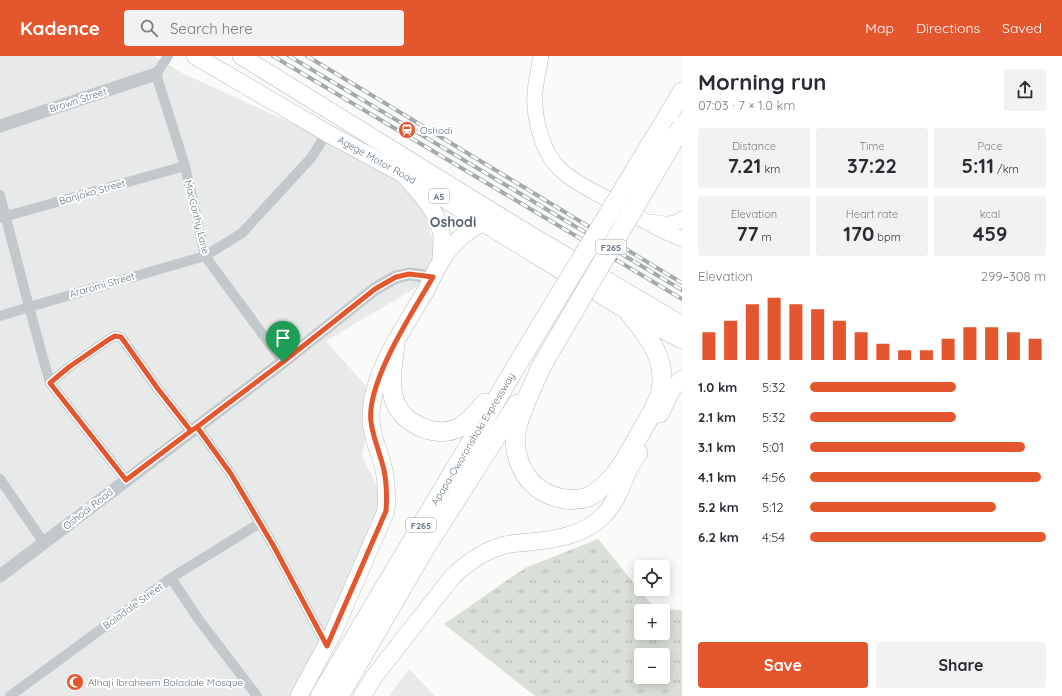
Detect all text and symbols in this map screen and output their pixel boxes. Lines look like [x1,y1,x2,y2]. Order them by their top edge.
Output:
search box [124,10,404,46]
text: Kadence [20,16,100,40]
icon: search [138,17,160,39]
text: Search here [170,19,253,38]
text: Map [865,19,894,37]
text: Directions [916,19,980,37]
text: Saved [1002,19,1042,37]
text: Morning run [698,68,826,96]
button: share [1004,69,1046,111]
street label: Brown Street [48,84,109,115]
text: 07:03 · 7 × 1.0 km [698,97,795,113]
station icon: Oshodi [397,120,417,140]
place label: Oshodi [420,124,452,137]
street label: Agege Motor Road [336,133,418,187]
text: Distance [732,139,776,153]
text: Time [859,139,885,153]
text: Pace [977,139,1003,153]
text: 7.21 [728,153,761,178]
text: 37:22 [847,153,897,178]
text: 5:11 [961,153,994,178]
text: km [761,162,780,176]
text: /km [994,162,1019,176]
street label: Banjoko Street [57,176,127,208]
street label: MacCarthy Lane [181,178,213,256]
road number: A5 [429,189,449,203]
text: Elevation [731,207,777,221]
text: Heart rate [846,207,898,221]
text: kcal [980,207,1000,221]
district label: Oshodi [430,213,476,231]
text: 77 [736,221,758,246]
text: 170 [843,221,874,246]
text: 459 [973,221,1007,246]
text: m [758,230,772,244]
text: bpm [874,230,901,244]
road number: F265 [596,240,626,254]
text: Elevation [698,268,753,284]
text: 299–308 m [981,268,1046,284]
street label: Araromi Street [68,269,137,301]
pin [266,321,300,362]
icon: arrive [272,327,294,349]
street label: Apapa-Oworonshoki Expressway [428,370,518,508]
text: 1.0 km [698,379,737,395]
text: 5:32 [762,379,786,395]
text: 2.1 km [698,409,736,425]
text: 5:32 [762,409,786,425]
text: 3.1 km [698,439,736,455]
text: 5:01 [762,439,784,455]
text: 4.1 km [698,469,736,485]
text: 4:56 [762,469,785,485]
street label: Oshodi Road [60,485,116,533]
text: 5.2 km [698,499,739,515]
text: 5:12 [762,499,784,515]
road number: F265 [406,518,436,532]
text: 6.2 km [698,529,739,545]
text: 4:54 [762,529,785,545]
map controls [634,560,670,684]
button: locate [634,560,670,596]
street label: Boladale Street [100,580,166,632]
button: + [634,604,670,640]
button: Save [698,642,868,688]
button: Share [876,642,1046,688]
button: − [634,648,670,684]
mosque icon: Alhaji Ibraheem Boladale Mosque [65,672,85,692]
place label: Alhaji Ibraheem Boladale Mosque [88,676,244,689]

